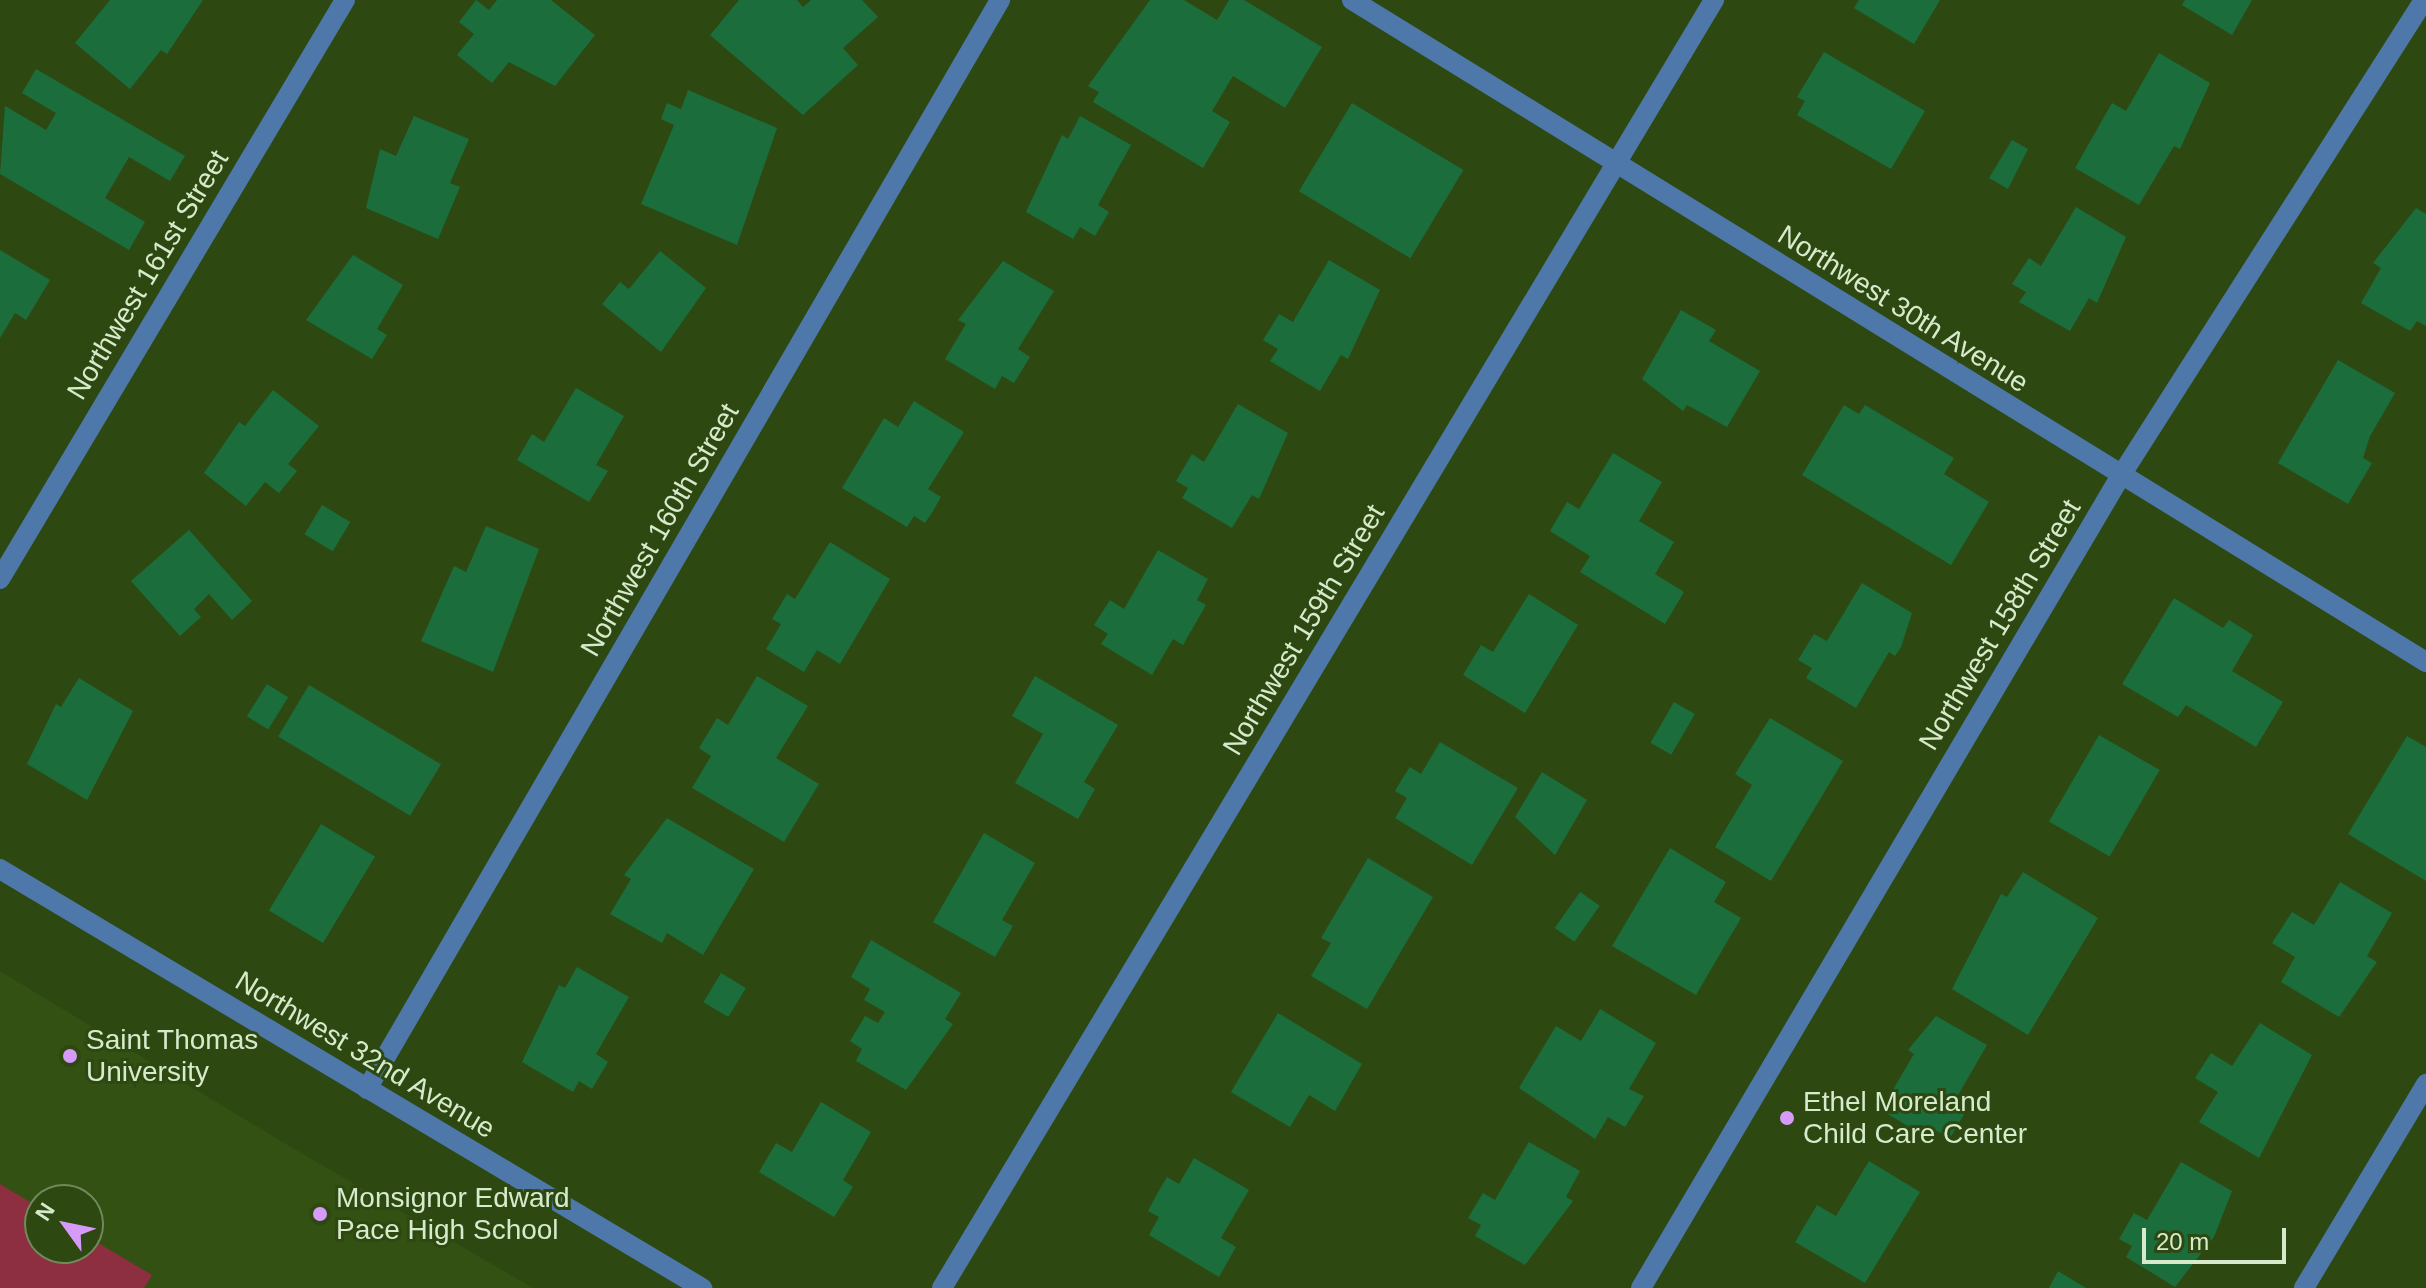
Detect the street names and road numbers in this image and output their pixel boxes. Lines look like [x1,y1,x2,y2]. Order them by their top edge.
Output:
street label: Northwest 161st Street [60,144,236,406]
street label: Northwest 30th Avenue [1771,218,2035,400]
street label: Northwest 160th Street [574,398,746,662]
street label: Northwest 158th Street [1912,494,2088,756]
street label: Northwest 159th Street [1216,499,1392,761]
street label: Northwest 32nd Avenue [228,964,502,1146]

